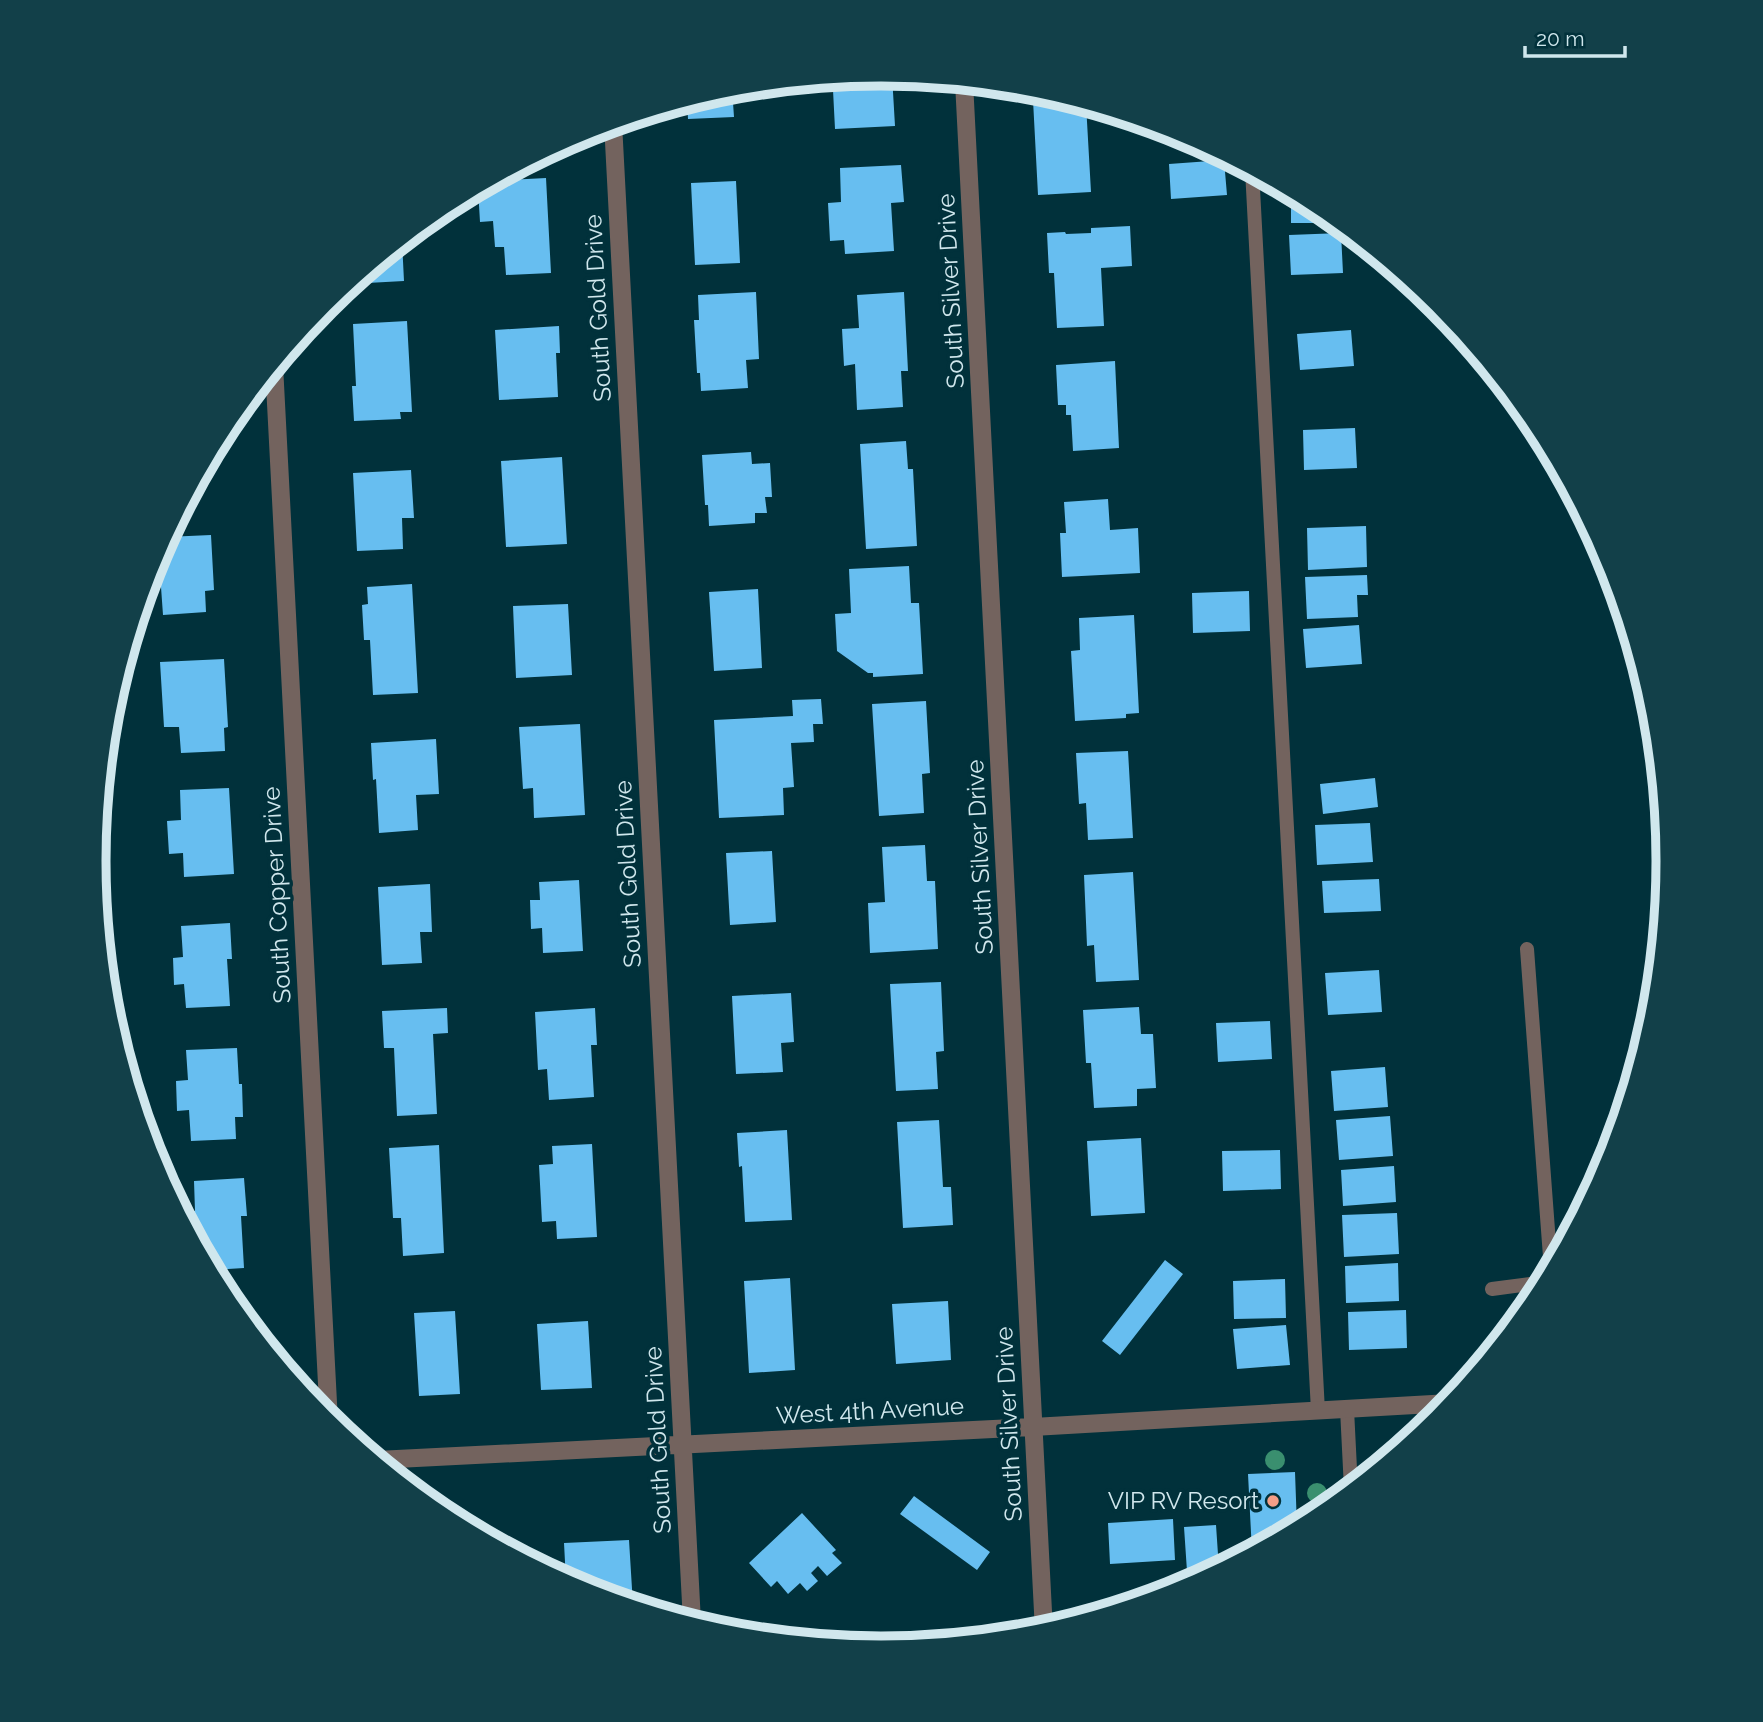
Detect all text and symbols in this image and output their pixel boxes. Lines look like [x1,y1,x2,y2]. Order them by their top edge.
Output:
scale bar [1525,14,1625,58]
text: 20 m [1536,26,1584,51]
street label: South Silver Drive [931,193,970,389]
street label: South Gold Drive [578,214,617,402]
street label: South Silver Drive [960,759,999,955]
street label: South Gold Drive [608,780,647,968]
street label: South Copper Drive [256,786,297,1004]
street label: South Silver Drive [989,1326,1028,1522]
street label: South Gold Drive [638,1346,677,1534]
street label: West 4th Avenue [775,1391,965,1430]
place label: VIP RV Resort [1108,1486,1259,1515]
marker: VIP RV Resort [1265,1493,1281,1509]

